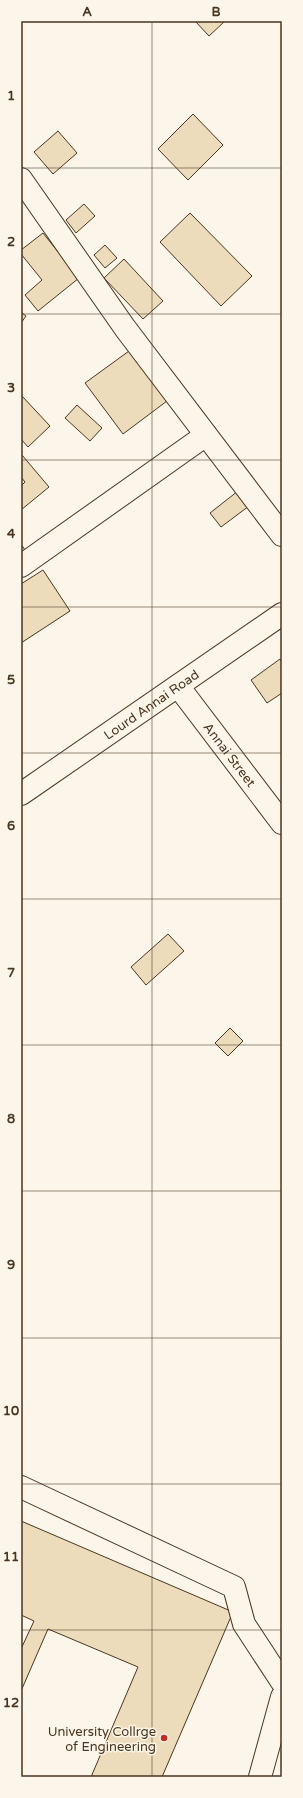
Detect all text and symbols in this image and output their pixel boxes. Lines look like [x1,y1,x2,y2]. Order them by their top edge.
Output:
text: A [82,4,92,20]
text: B [211,4,221,20]
text: 1 [7,88,15,104]
text: 2 [7,234,15,250]
text: 3 [7,380,15,396]
text: 4 [7,526,16,542]
street label: Lourd Annai Road [101,667,202,743]
text: 5 [7,672,15,688]
street label: Annai Street [200,720,259,790]
text: 6 [7,818,15,834]
text: 7 [7,965,15,981]
text: 8 [7,1111,15,1127]
text: 9 [7,1257,15,1273]
text: 10 [3,1403,19,1419]
text: 11 [3,1549,19,1565]
text: 12 [3,1695,19,1711]
place label: University Collrge of Engineering [48,1724,156,1755]
marker: University Collrge of Engineering [159,1733,169,1743]

